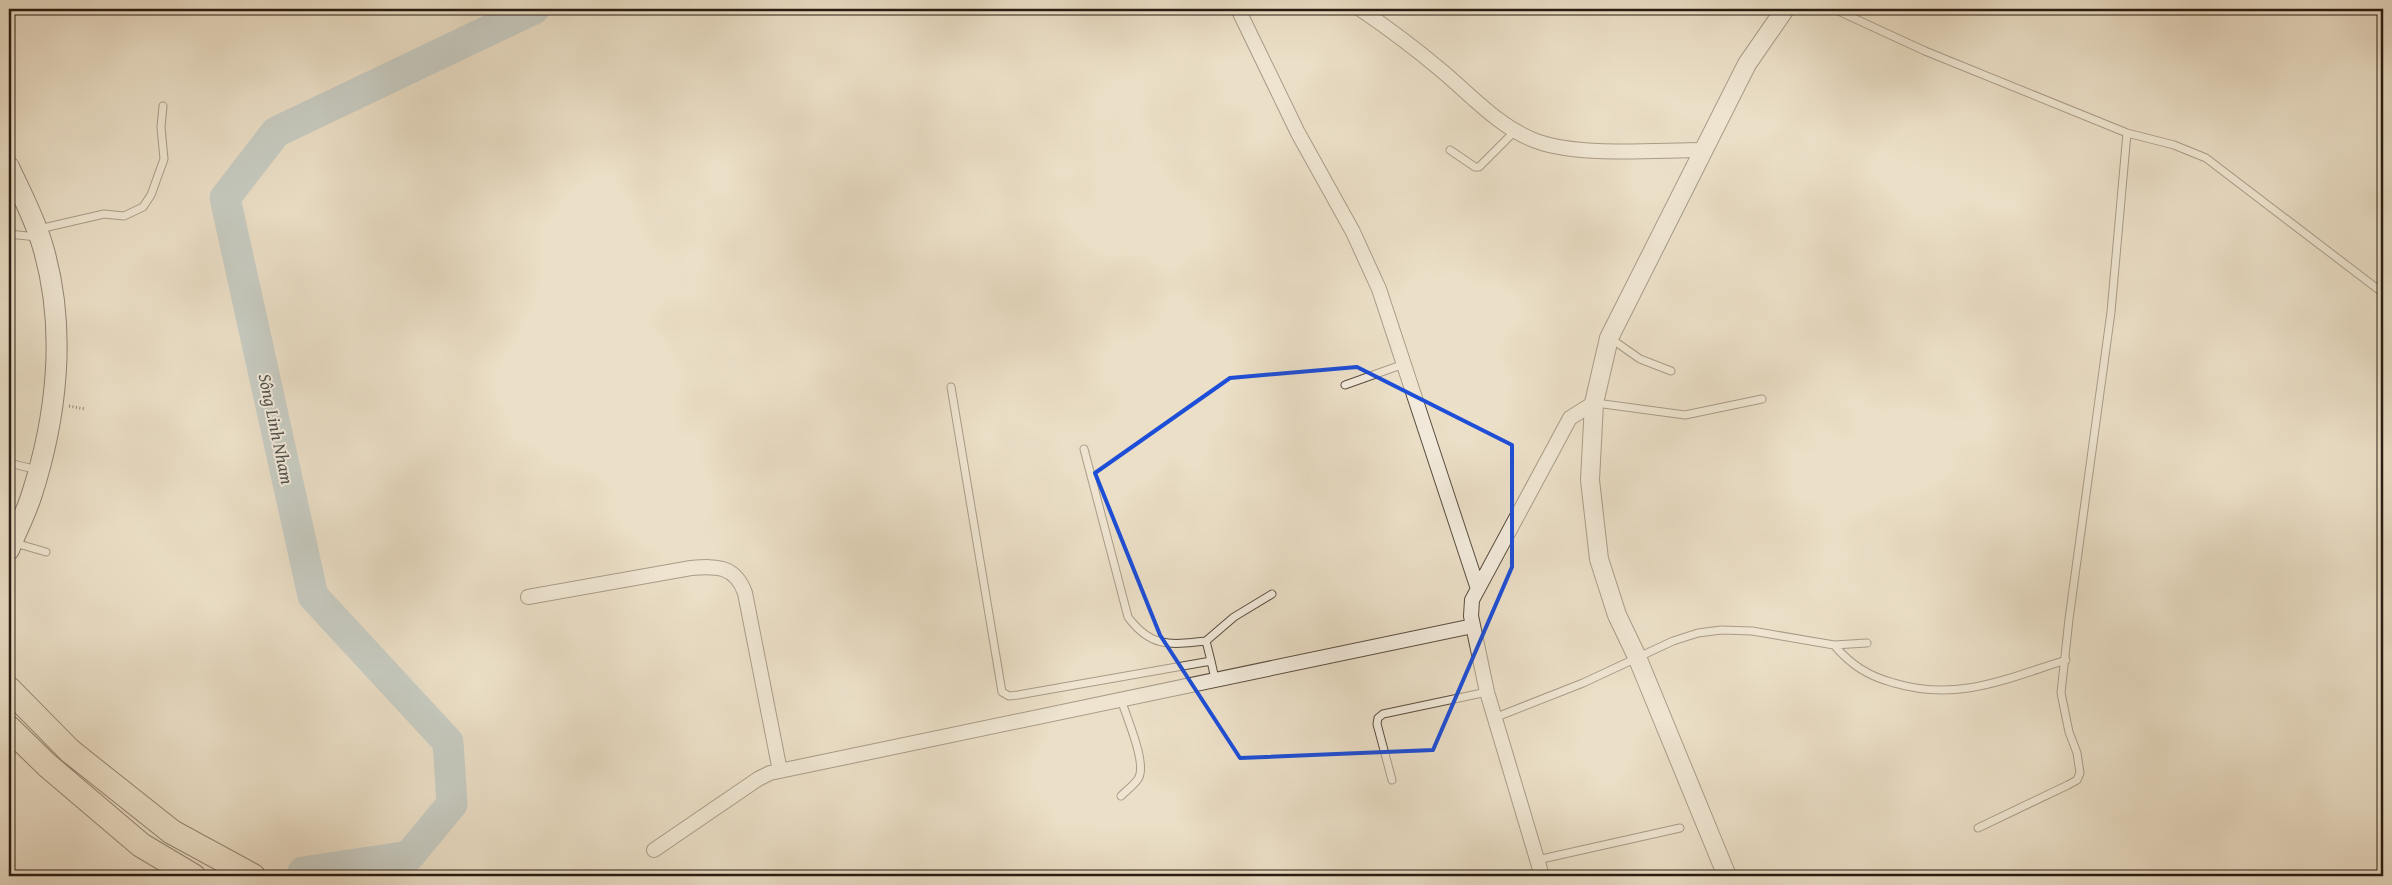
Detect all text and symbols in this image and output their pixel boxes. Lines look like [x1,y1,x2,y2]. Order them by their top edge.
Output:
water label: Sông Linh Nham [252,371,301,487]

